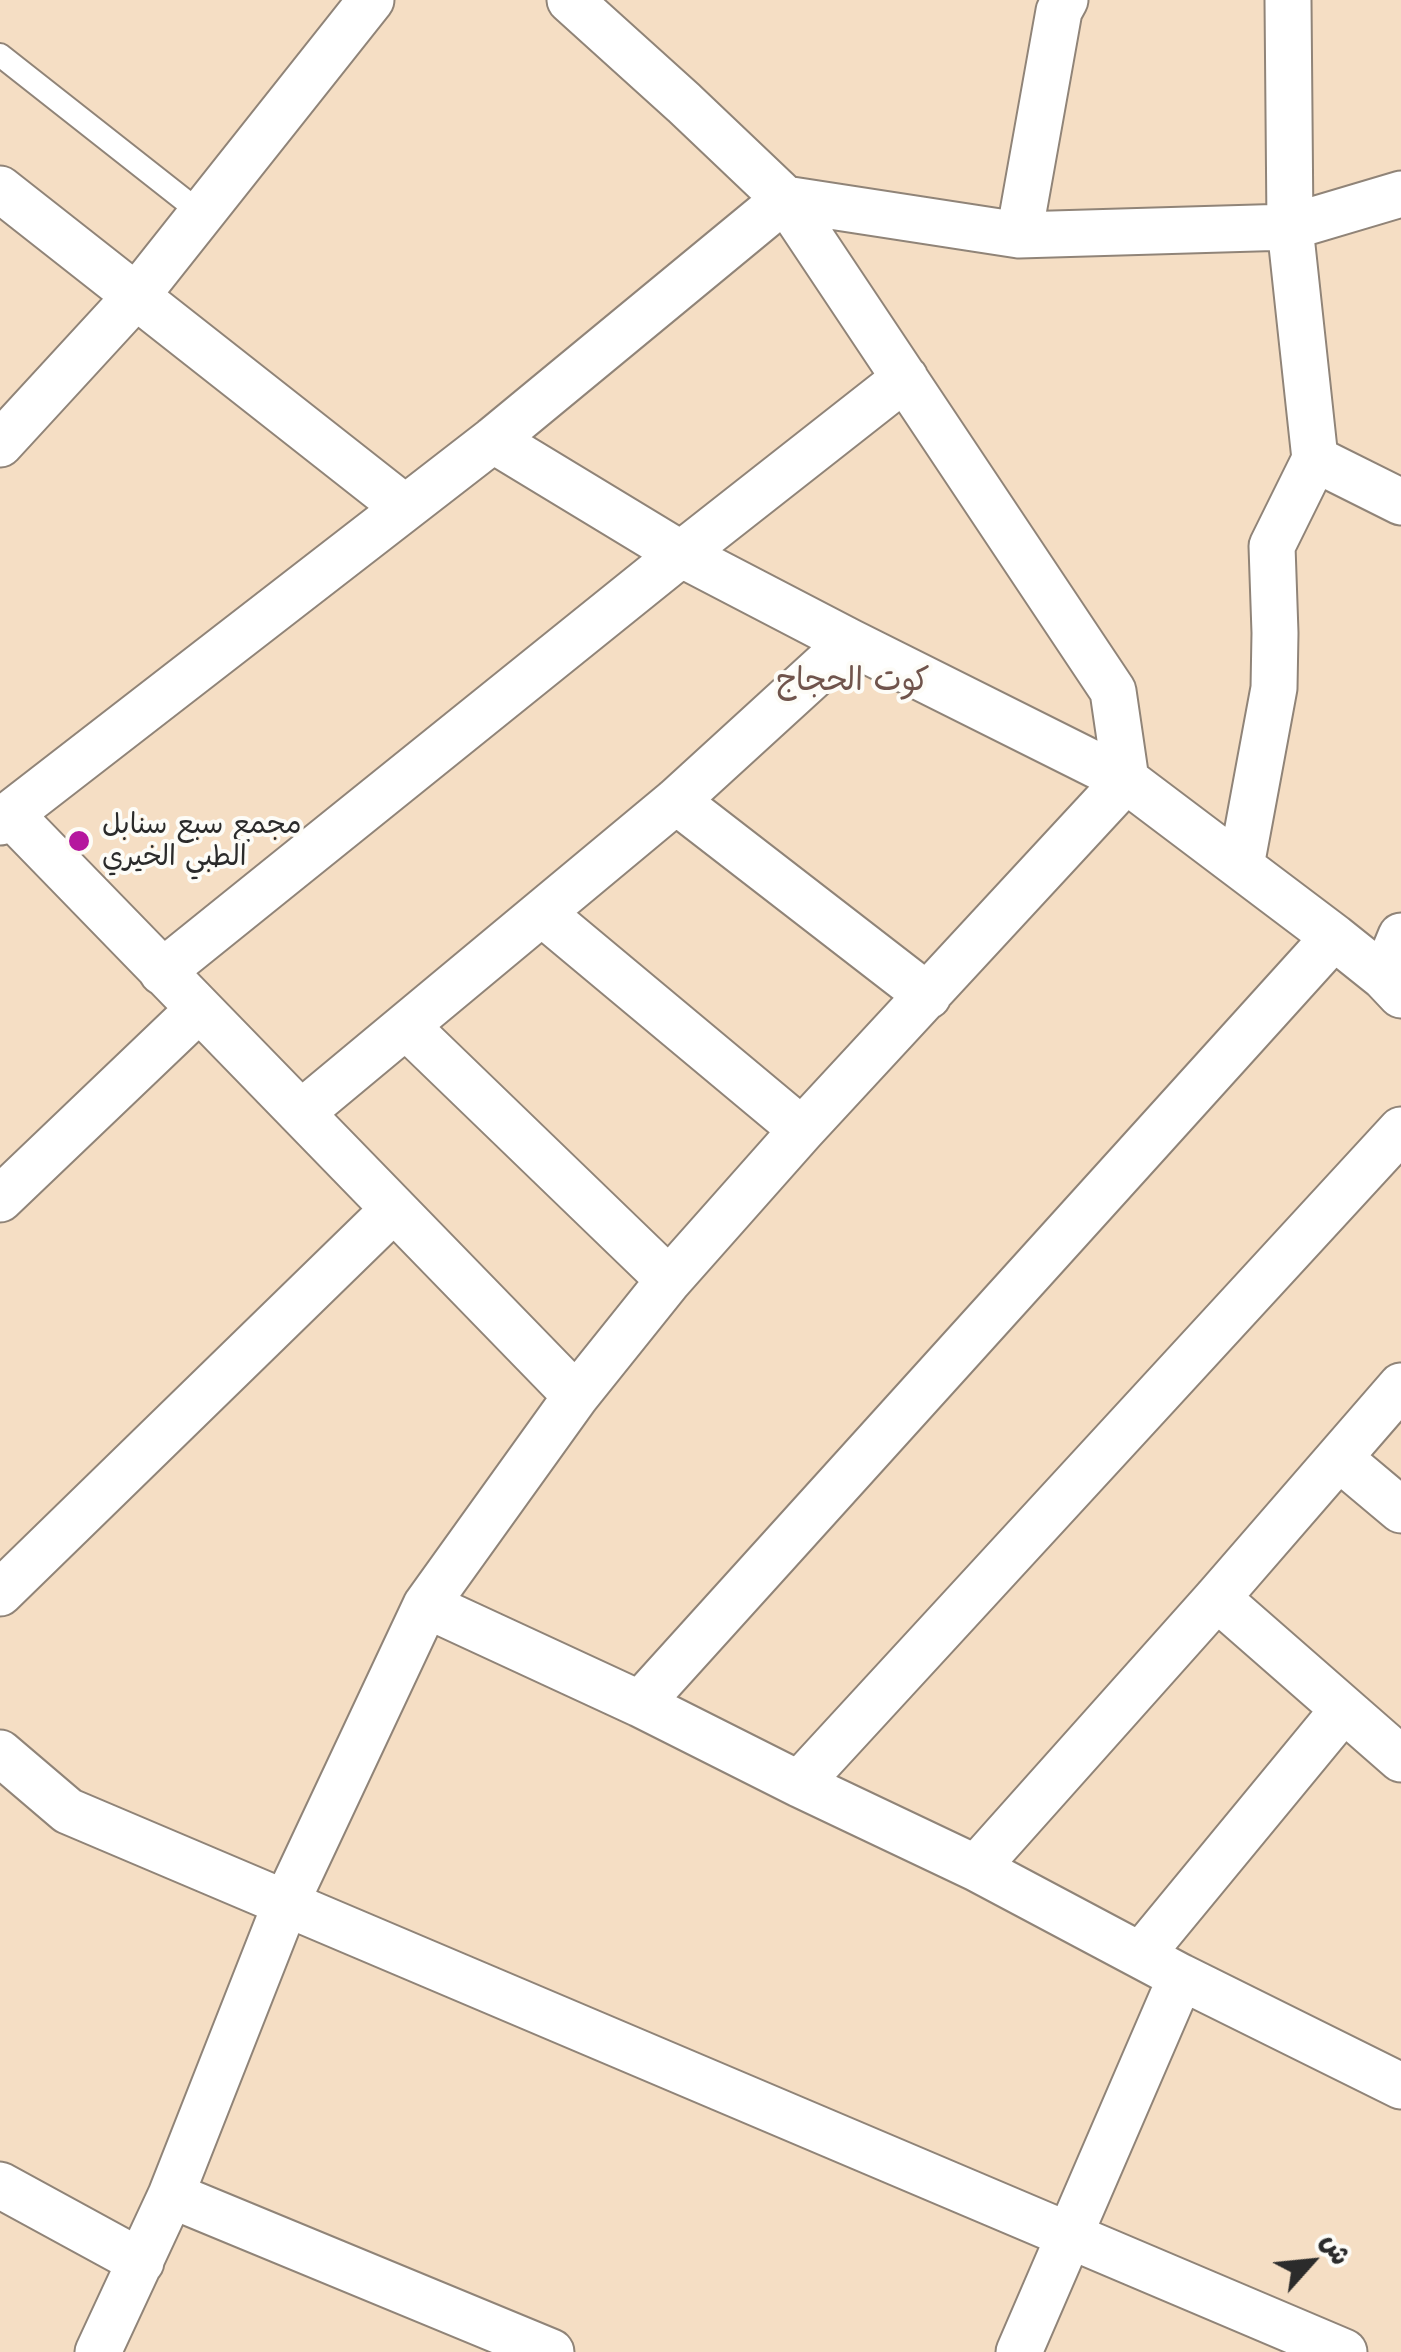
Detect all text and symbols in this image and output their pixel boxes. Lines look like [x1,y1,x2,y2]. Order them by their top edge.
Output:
district label: كوت الحجاج [776,662,930,700]
place label: مجمع سبع سنابل الطبي الخيري [102,808,301,874]
marker: مجمع سبع سنابل الطبي الخيري [66,828,92,854]
north arrow [1261,2212,1361,2312]
text: ش [1312,2225,1364,2272]

